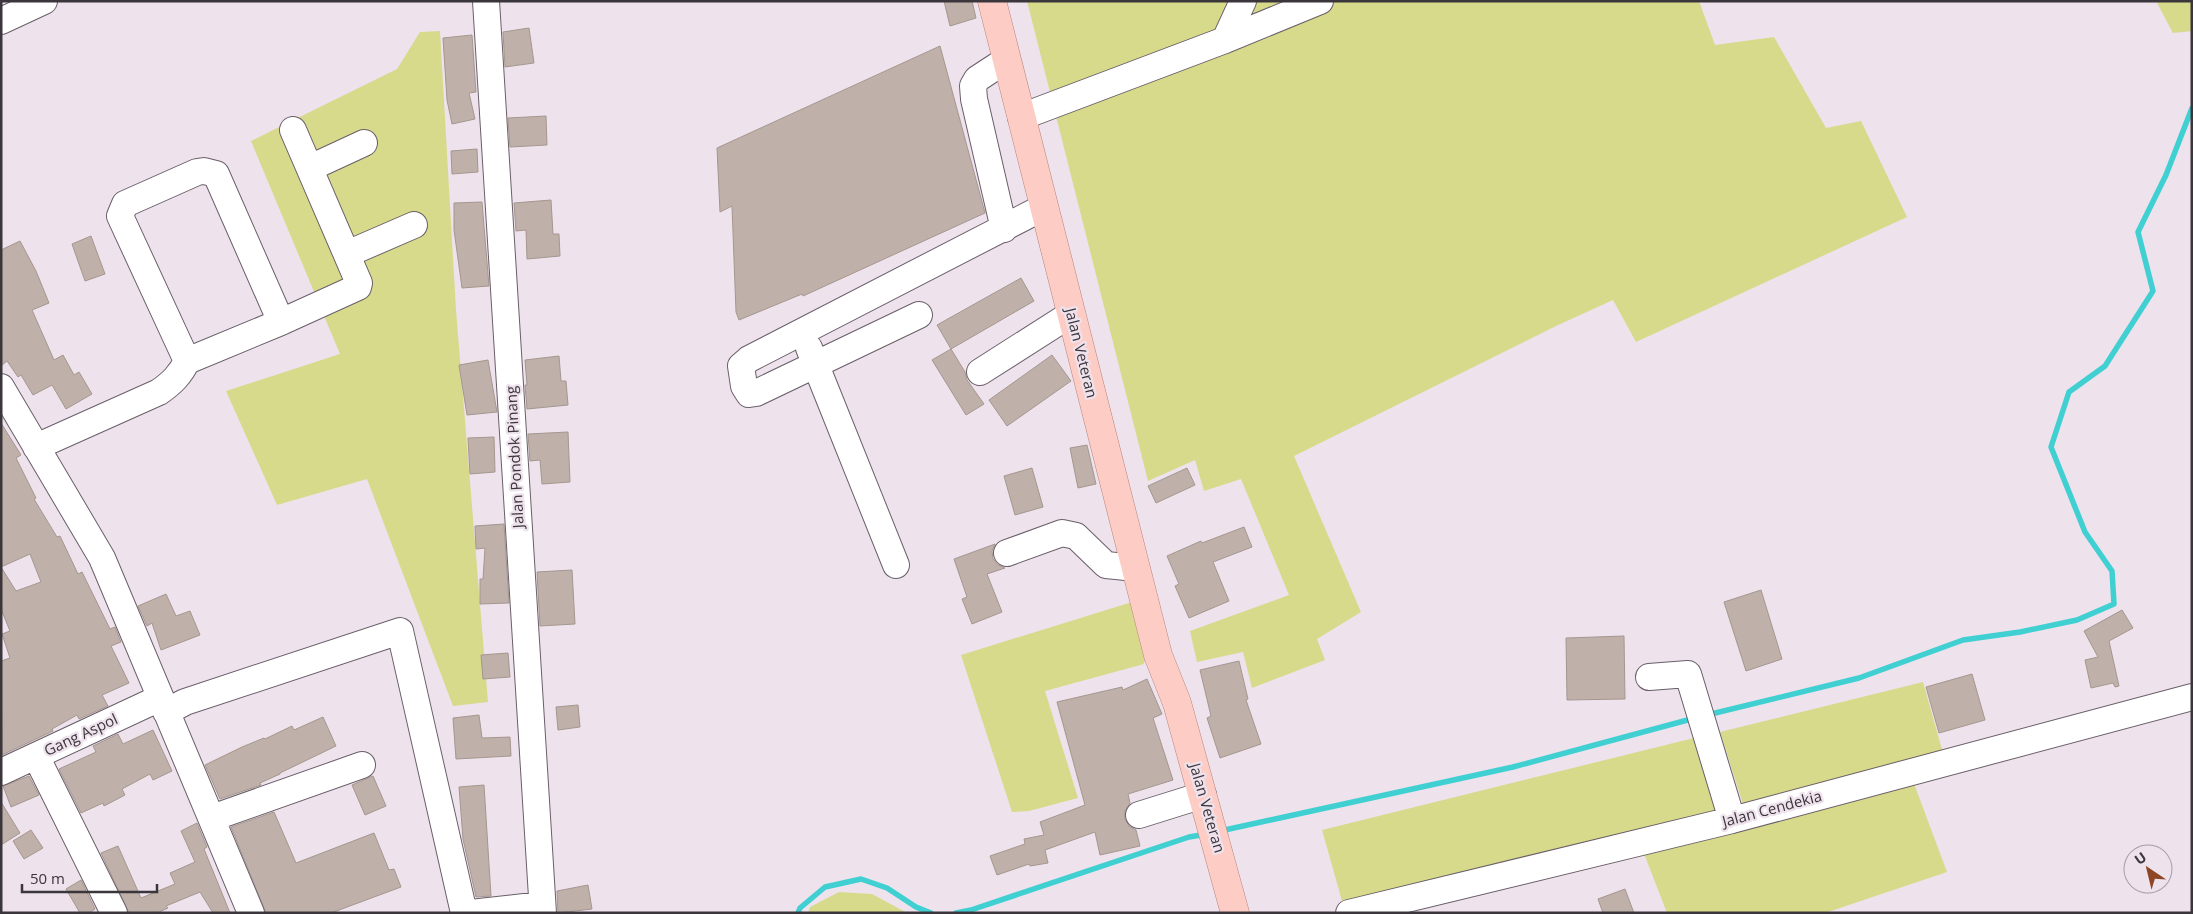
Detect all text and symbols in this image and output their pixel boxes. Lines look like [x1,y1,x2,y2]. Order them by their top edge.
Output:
street label: Jalan Veteran [1061,304,1103,400]
street label: Jalan Pondok Pinang [500,385,528,531]
street label: Gang Aspol [41,708,121,760]
street label: Jalan Veteran [1185,759,1230,855]
street label: Jalan Cendekia [1718,785,1824,831]
north arrow [2123,844,2173,894]
text: U [2130,847,2150,869]
scale bar [22,862,158,894]
text: 50 m [30,868,65,888]

